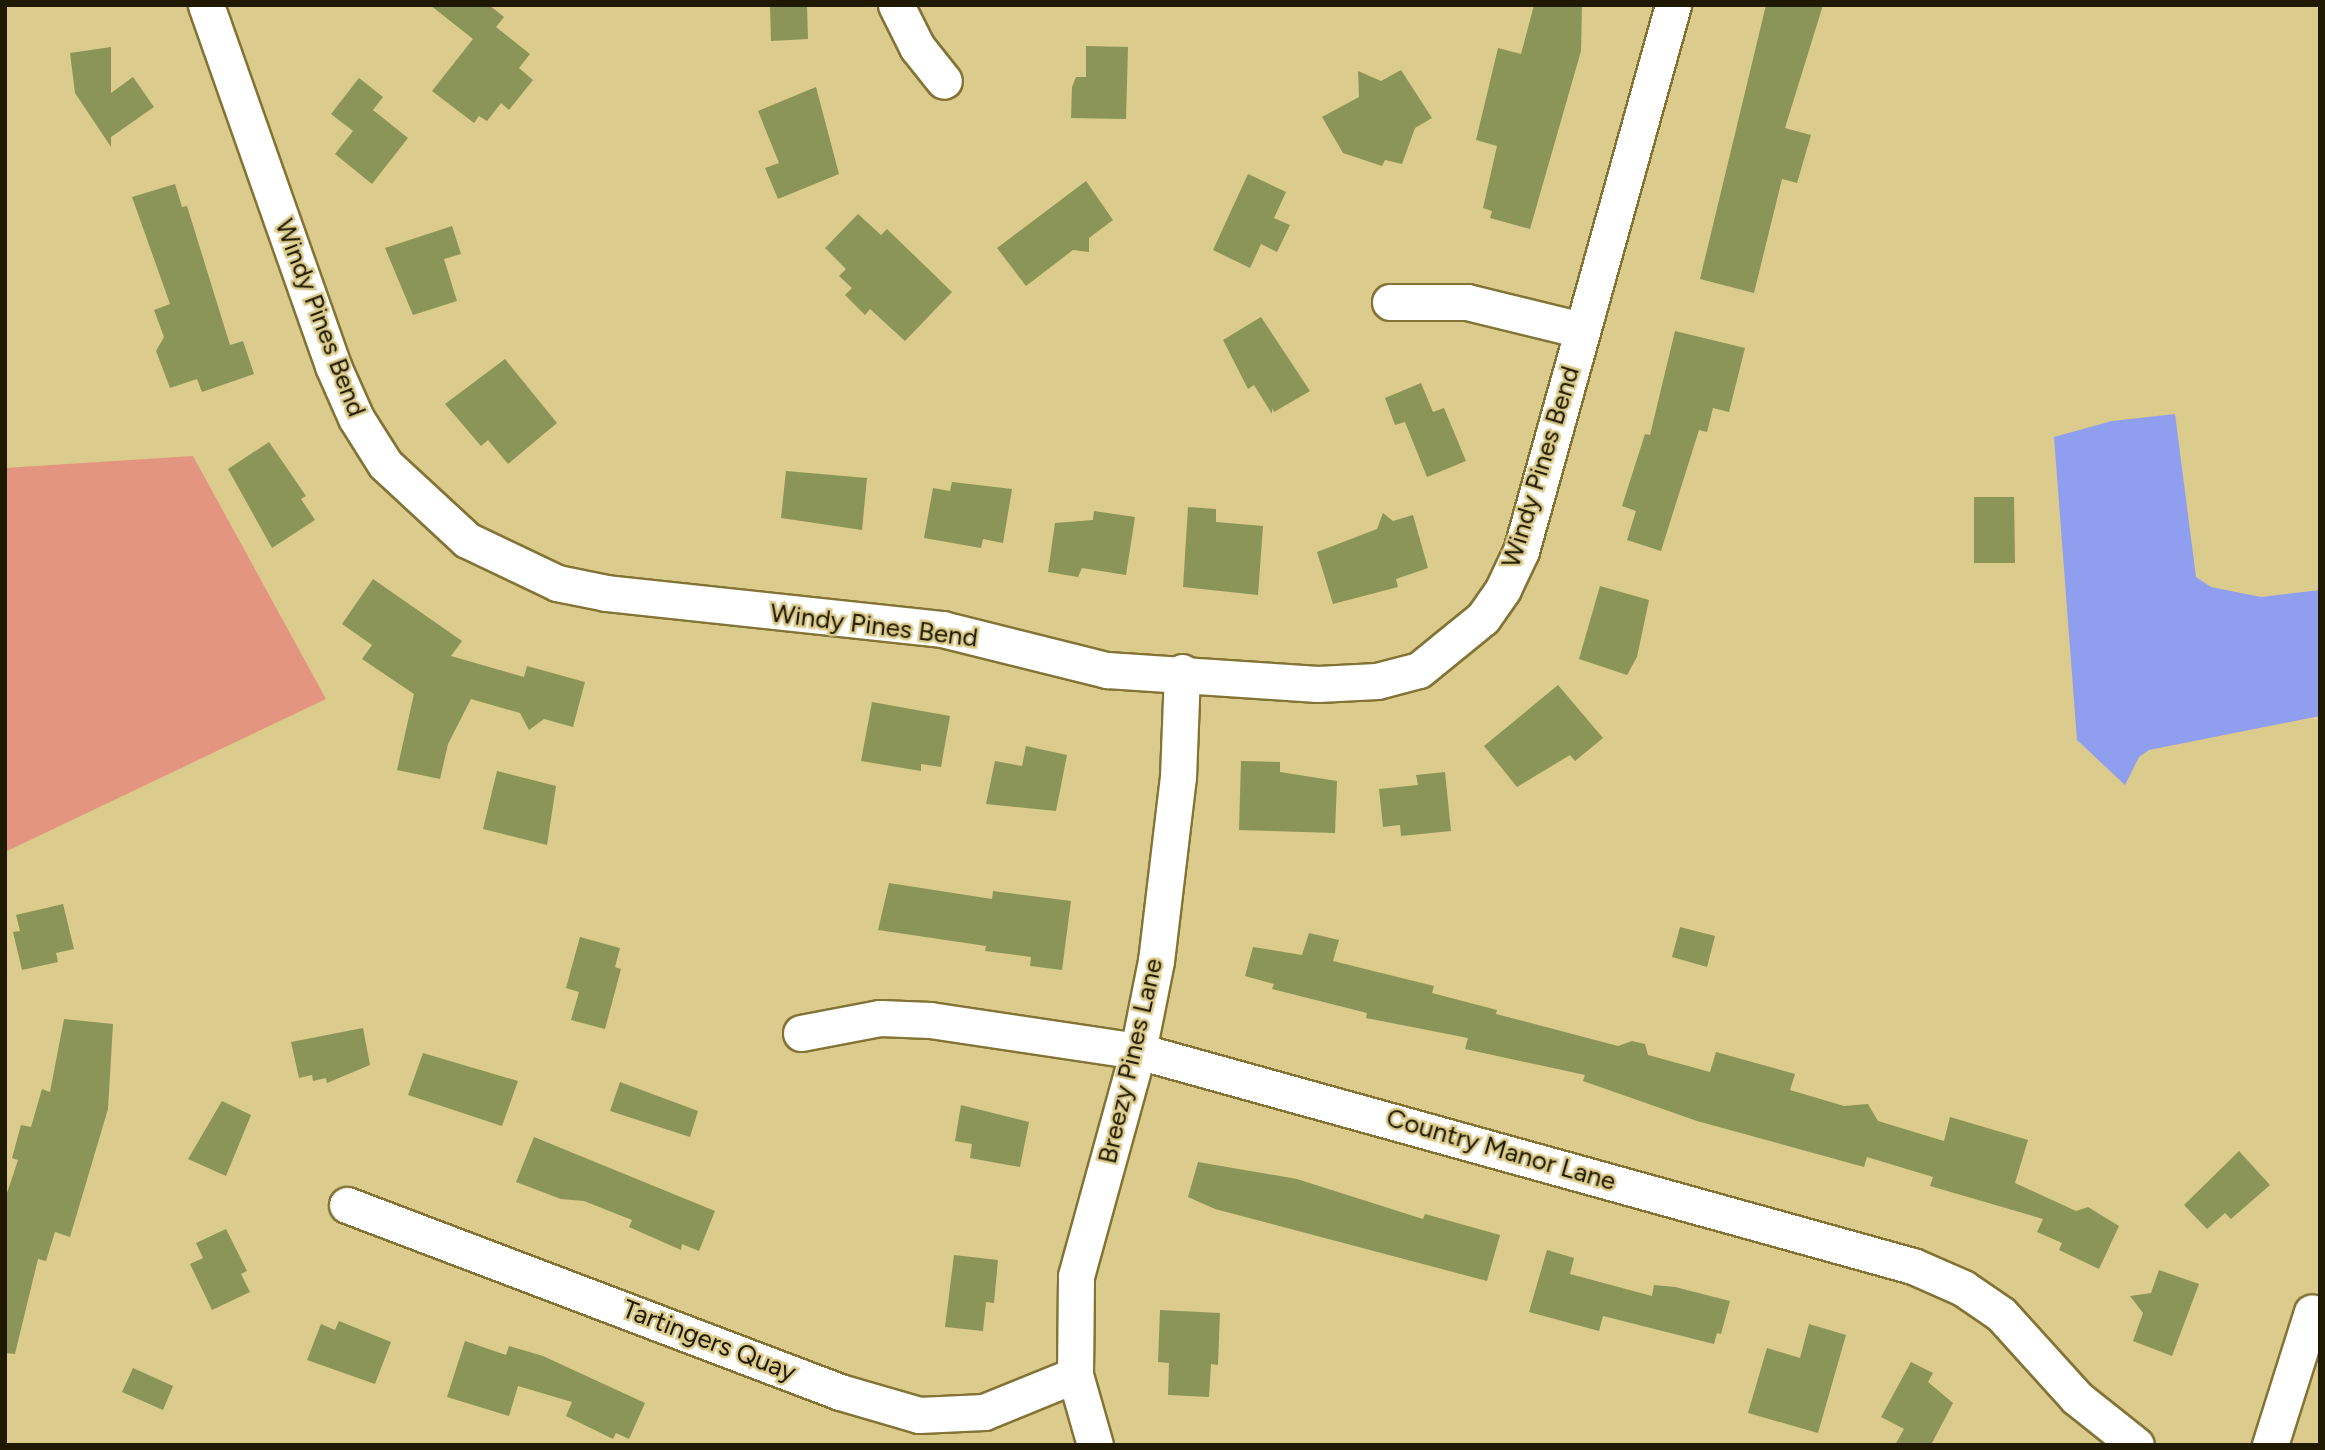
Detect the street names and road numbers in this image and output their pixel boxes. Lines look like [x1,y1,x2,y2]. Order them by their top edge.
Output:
street label: Windy Pines Bend [268,215,372,421]
street label: Windy Pines Bend [1496,363,1586,571]
street label: Windy Pines Bend [768,598,980,654]
street label: Breezy Pines Lane [1092,955,1170,1167]
street label: Country Manor Lane [1383,1102,1619,1198]
street label: Tartingers Quay [618,1294,800,1388]

